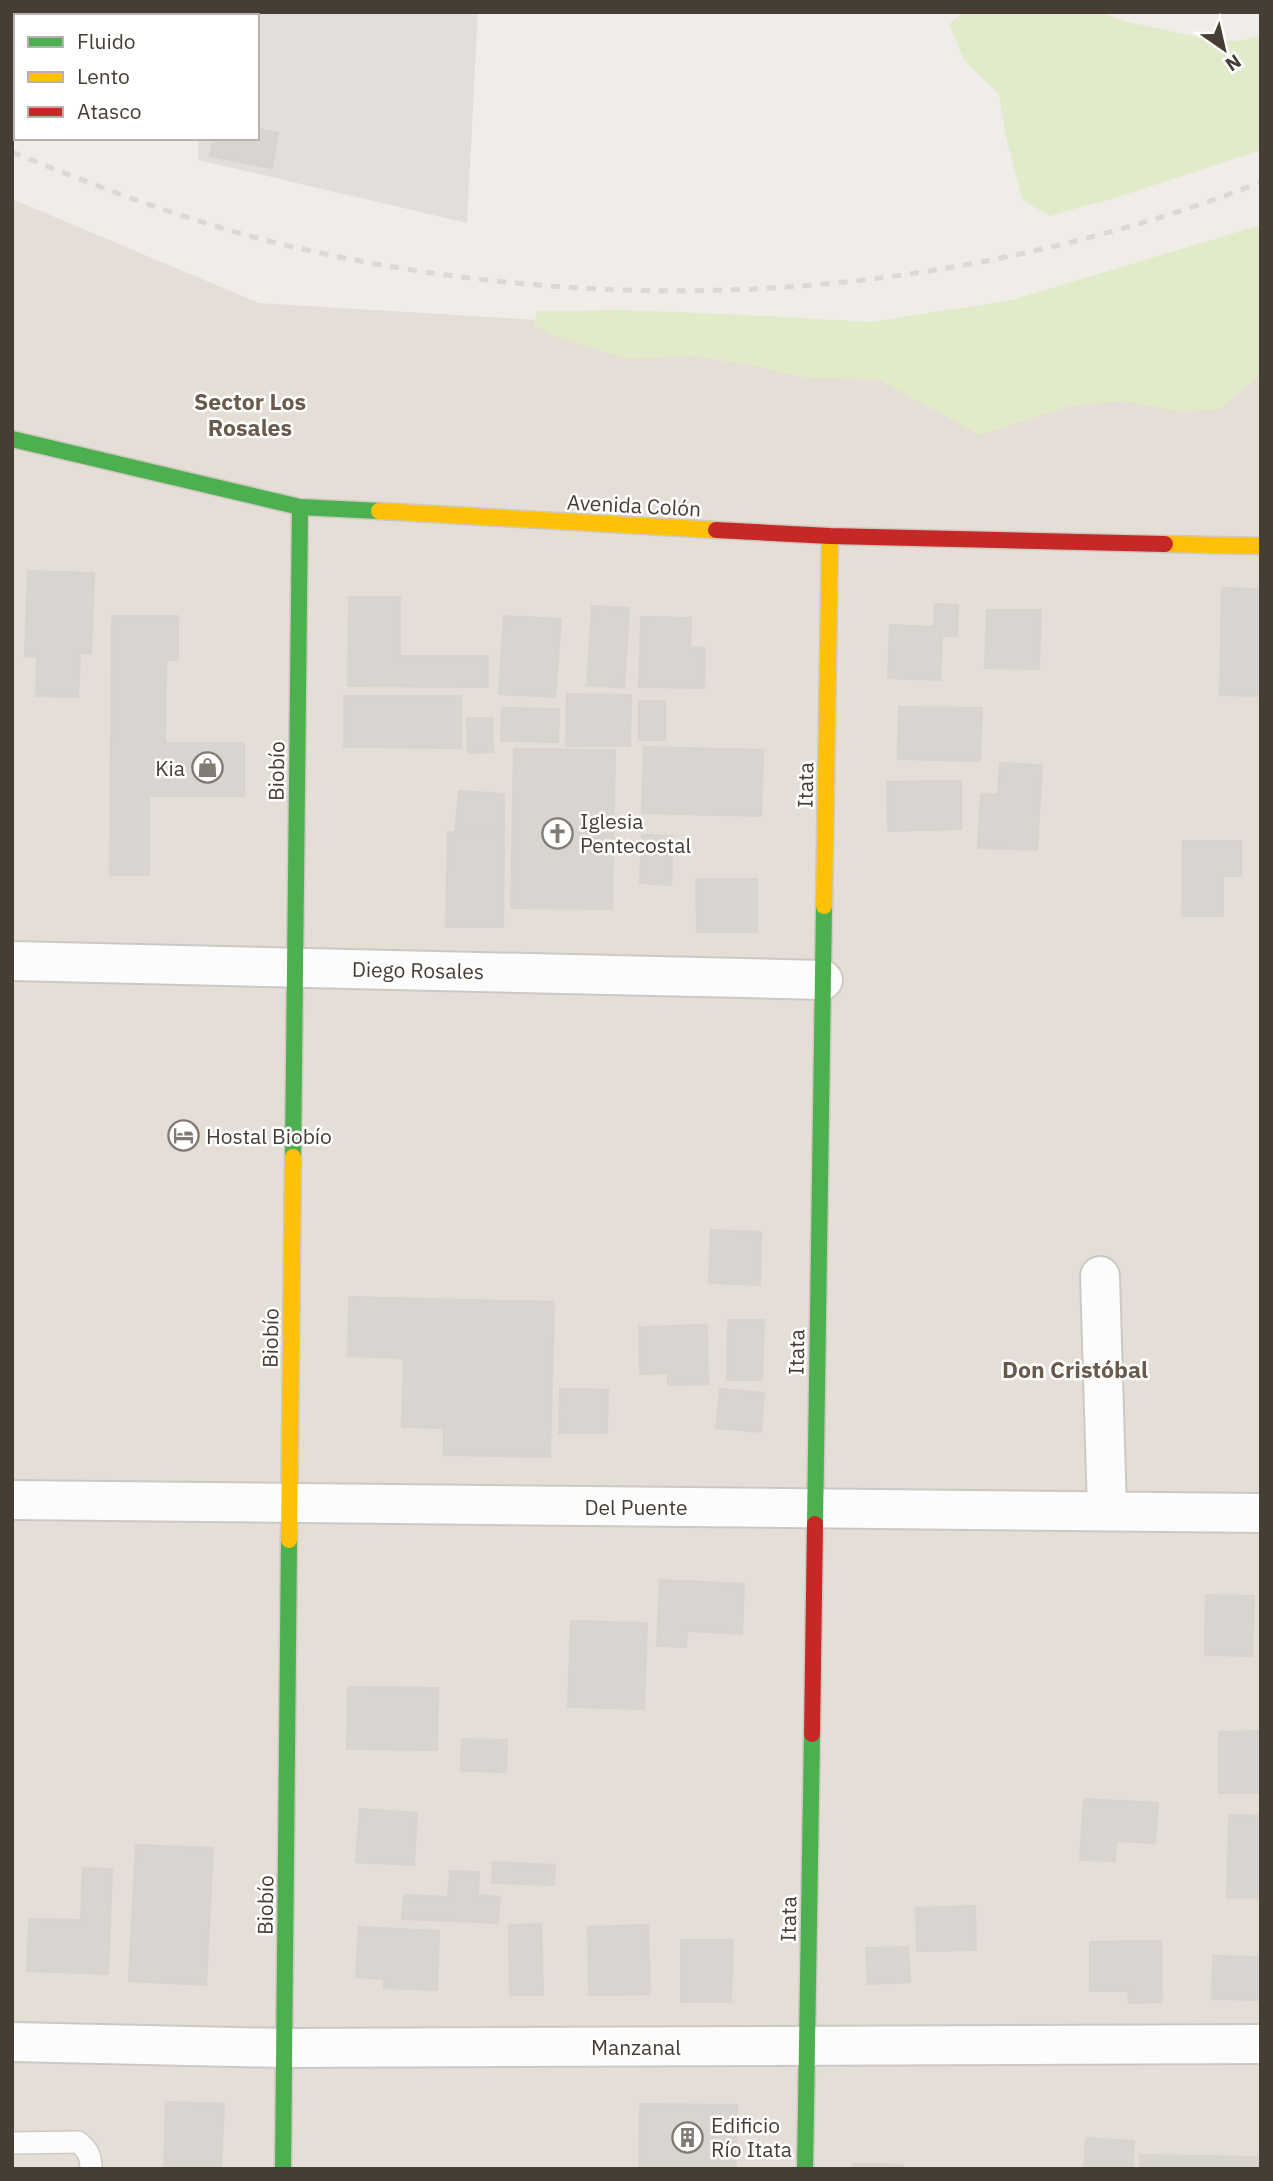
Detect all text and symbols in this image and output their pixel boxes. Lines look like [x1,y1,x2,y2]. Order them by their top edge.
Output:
legend [14,14,259,140]
north arrow [1189,14,1259,84]
text: Fluido [77,27,136,55]
text: N [1221,49,1246,77]
text: Lento [77,62,130,90]
text: Atasco [77,97,141,125]
district label: Sector Los Rosales [194,386,306,442]
street label: Avenida Colón [566,488,702,522]
street label: Biobío [261,741,291,801]
shop icon: Kia [191,751,225,785]
place label: Kia [155,754,185,782]
street label: Itata [791,762,819,808]
place label: Iglesia Pentecostal [580,807,691,859]
church icon: Iglesia Pentecostal [540,816,574,850]
street label: Diego Rosales [352,955,484,985]
hotel icon: Hostal Biobío [166,1119,200,1153]
place label: Hostal Biobío [206,1122,332,1150]
street label: Biobío [255,1308,285,1368]
street label: Itata [782,1329,810,1375]
district label: Don Cristóbal [1002,1354,1148,1384]
street label: Del Puente [584,1493,688,1521]
street label: Biobío [250,1875,280,1935]
street label: Itata [774,1896,802,1942]
street label: Manzanal [591,2033,681,2061]
place label: Edificio Río Itata [711,2111,792,2163]
building icon: Edificio Río Itata [671,2120,705,2154]

